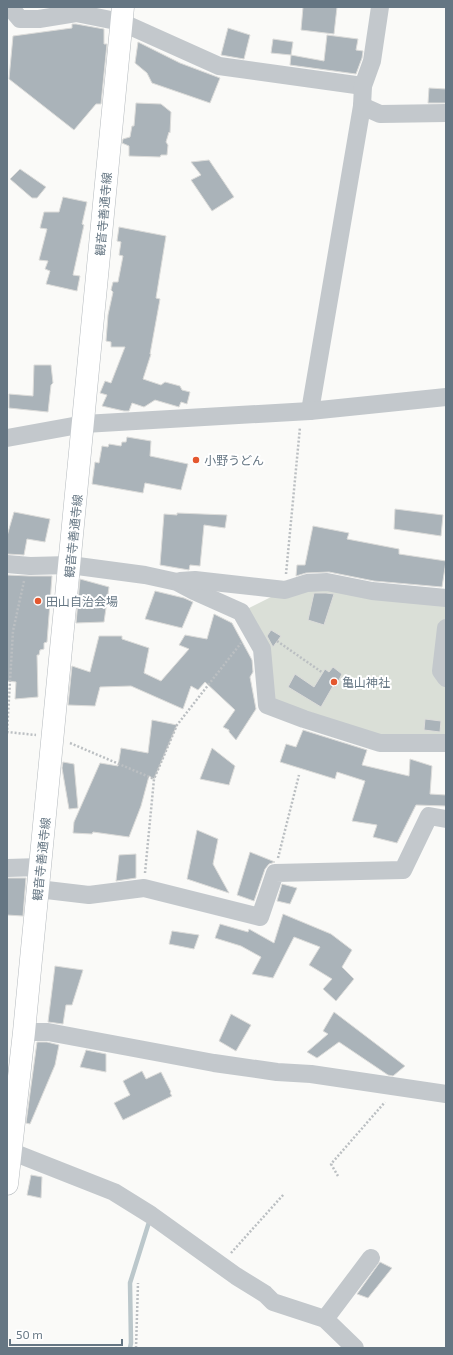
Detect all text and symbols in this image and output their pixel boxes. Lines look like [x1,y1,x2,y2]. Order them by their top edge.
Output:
street label: 観音寺善通寺線 [92,172,114,256]
place label: 小野うどん [204,453,264,467]
marker: 小野うどん [191,455,201,465]
street label: 観音寺善通寺線 [62,493,84,579]
place label: 田山自治会場 [46,594,118,608]
marker: 田山自治会場 [33,596,43,606]
place label: 亀山神社 [342,675,390,689]
marker: 亀山神社 [329,677,339,687]
street label: 観音寺善通寺線 [30,816,52,902]
scale bar [10,1321,122,1347]
text: 50 m [16,1327,43,1341]

